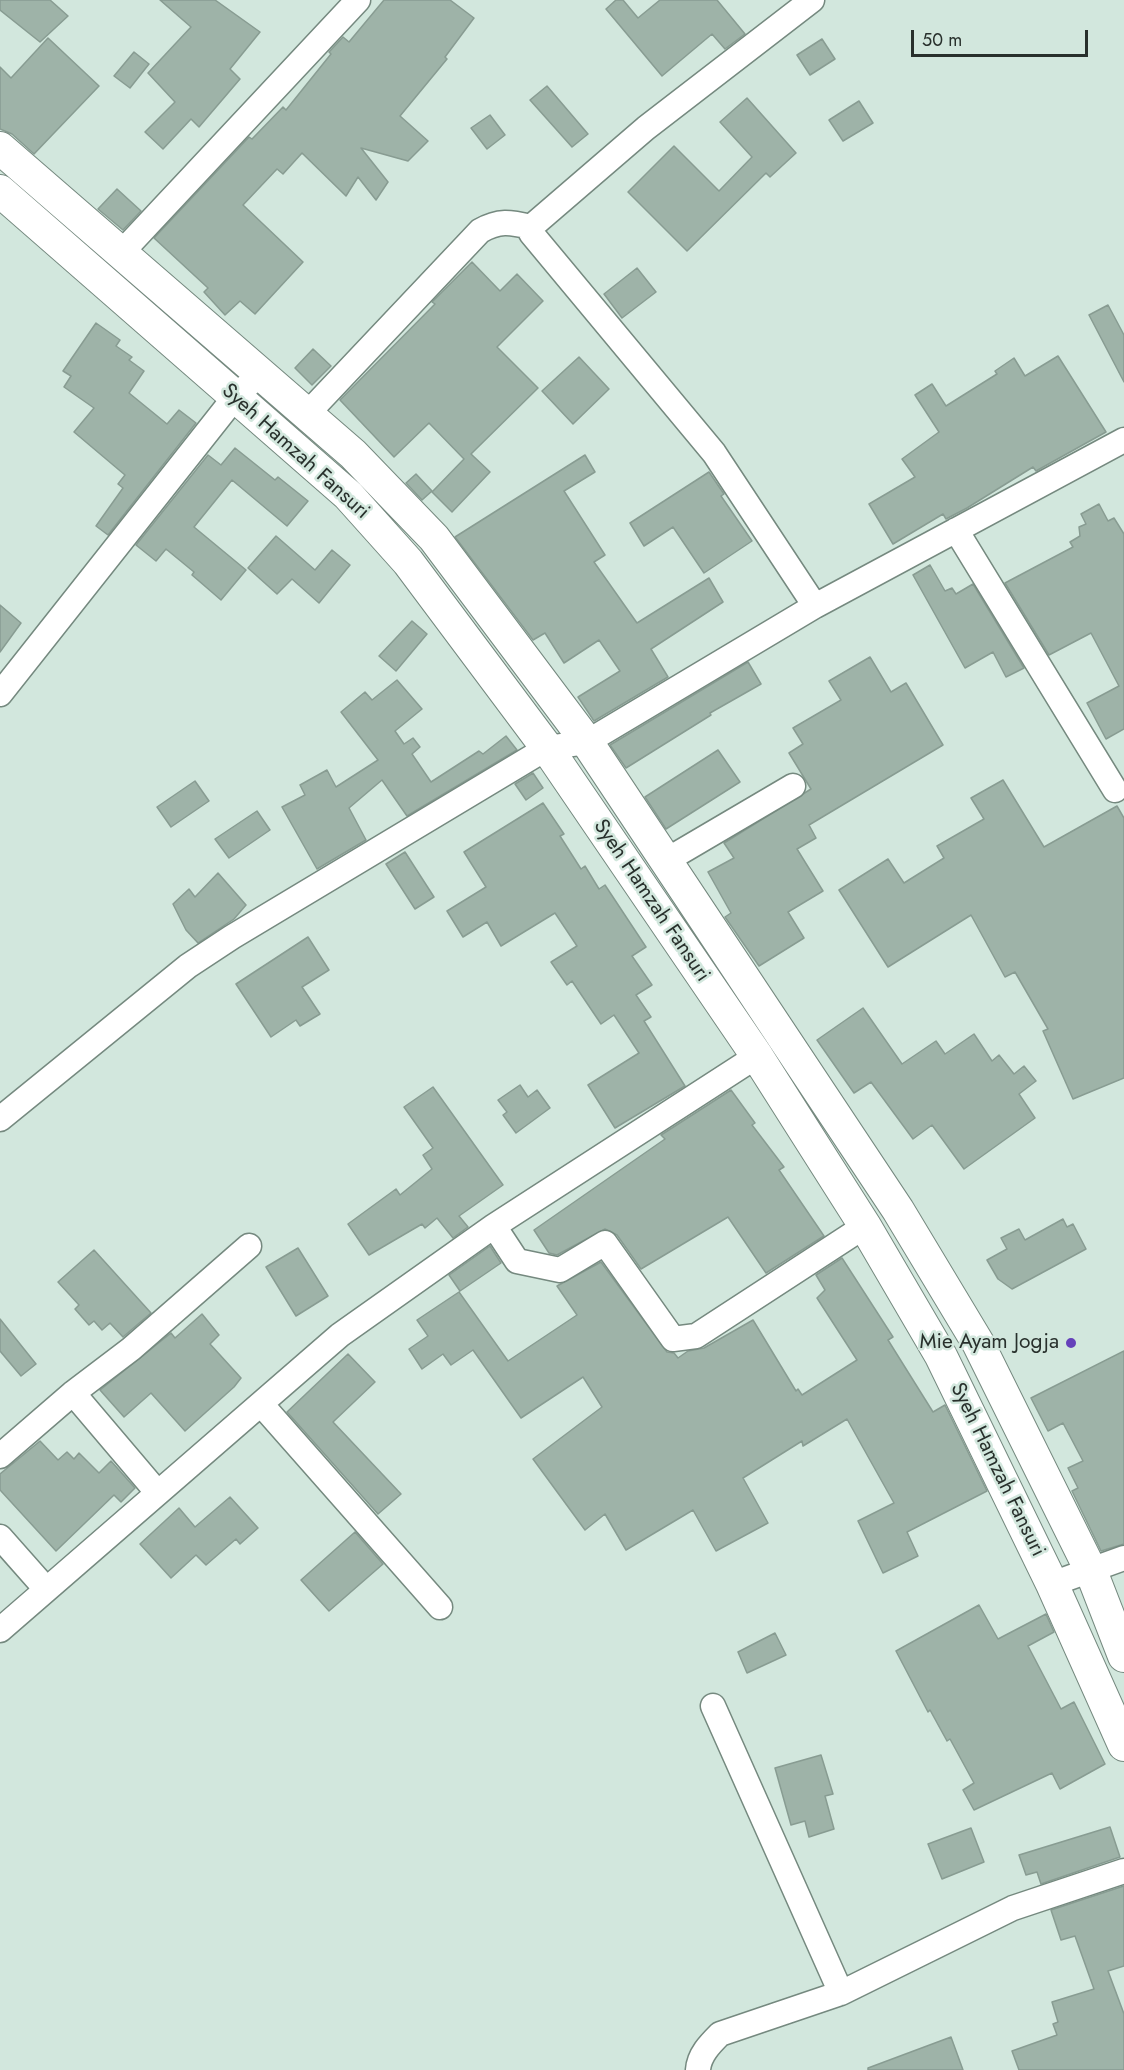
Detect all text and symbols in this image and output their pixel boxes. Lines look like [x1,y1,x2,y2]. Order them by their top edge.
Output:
scale bar [914,18,1091,56]
text: 50 m [922,27,962,53]
street label: Syeh Hamzah Fansuri [216,379,374,525]
street label: Syeh Hamzah Fansuri [587,815,715,987]
place label: Mie Ayam Jogja [919,1330,1059,1356]
marker: Mie Ayam Jogja [1064,1336,1078,1350]
street label: Syeh Hamzah Fansuri [944,1379,1050,1561]

